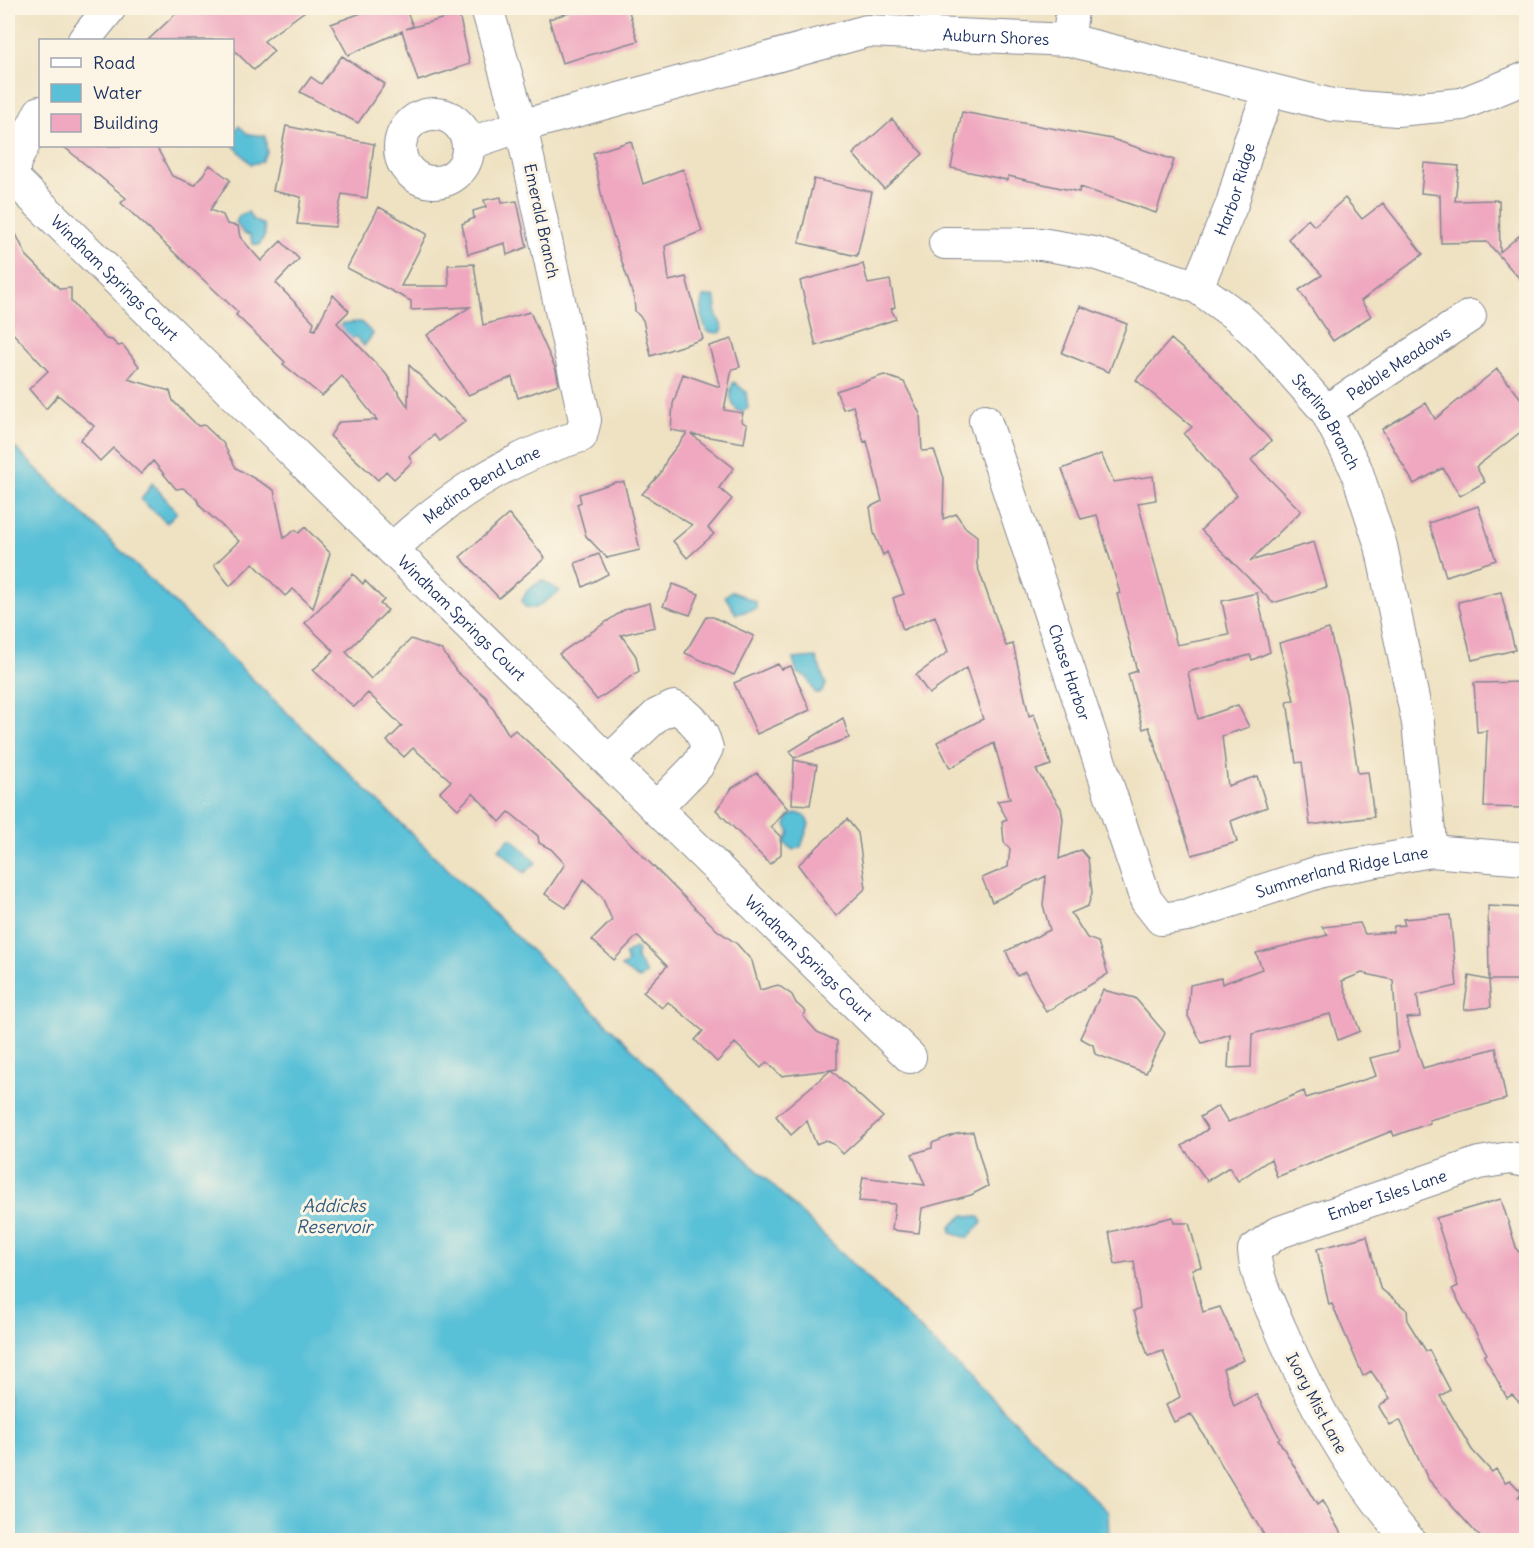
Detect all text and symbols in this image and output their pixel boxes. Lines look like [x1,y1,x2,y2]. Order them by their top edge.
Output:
street label: Auburn Shores [942,24,1050,49]
legend [39,39,234,147]
text: Road [93,51,136,74]
text: Water [93,81,143,104]
text: Building [93,111,158,134]
street label: Harbor Ridge [1210,141,1259,238]
street label: Emerald Branch [520,162,564,280]
street label: Windham Springs Court [47,211,183,345]
street label: Pebble Meadows [1343,322,1454,405]
street label: Sterling Branch [1288,370,1365,473]
street label: Medina Bend Lane [419,441,543,528]
street label: Windham Springs Court [394,551,530,685]
street label: Chase Harbor [1044,622,1095,723]
street label: Summerland Ridge Lane [1253,842,1430,902]
street label: Windham Springs Court [741,891,878,1025]
street label: Ember Isles Lane [1325,1165,1449,1225]
water label: Addicks Reservoir [296,1194,375,1238]
street label: Ivory Mist Lane [1282,1349,1352,1457]

